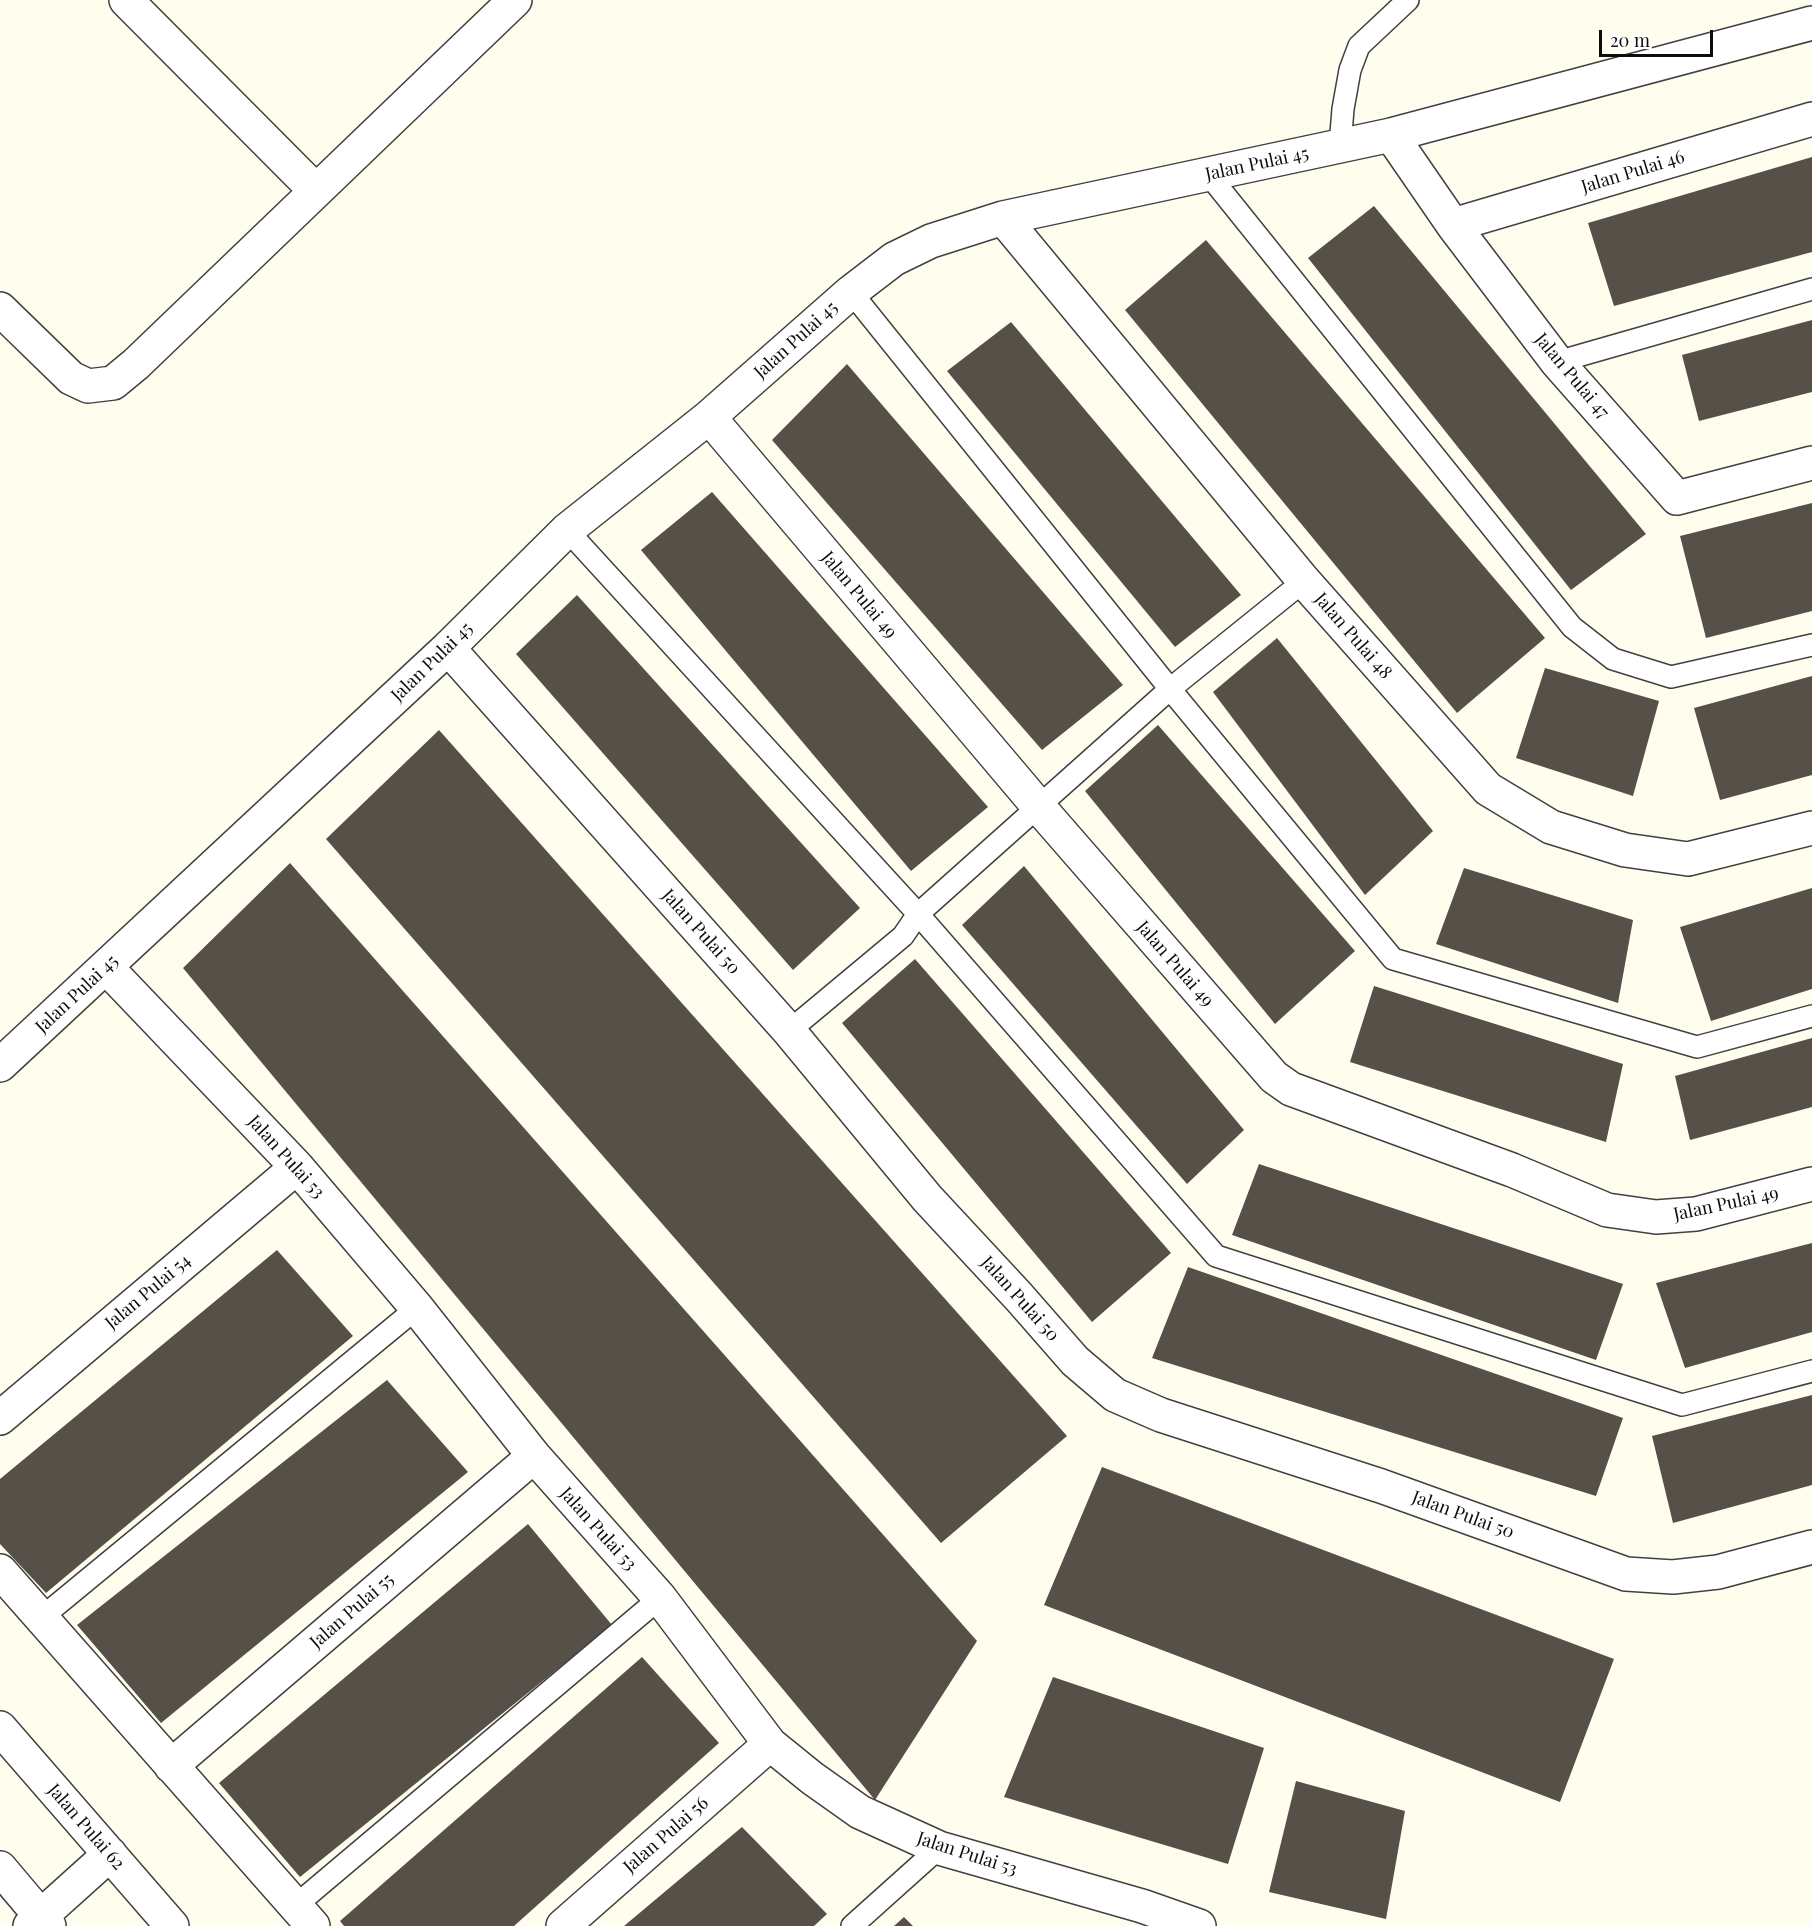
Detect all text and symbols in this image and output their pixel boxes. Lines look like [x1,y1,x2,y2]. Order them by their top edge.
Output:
scale bar [1602,18,1716,56]
text: 20 m [1610,28,1650,52]
street label: Jalan Pulai 45 [1203,143,1311,185]
street label: Jalan Pulai 46 [1579,146,1687,198]
street label: Jalan Pulai 45 [750,297,842,383]
street label: Jalan Pulai 47 [1530,329,1614,423]
street label: Jalan Pulai 49 [816,547,902,643]
street label: Jalan Pulai 48 [1310,589,1396,683]
street label: Jalan Pulai 45 [387,618,477,706]
street label: Jalan Pulai 50 [657,885,745,979]
street label: Jalan Pulai 49 [1132,917,1218,1011]
street label: Jalan Pulai 45 [31,950,123,1038]
street label: Jalan Pulai 53 [243,1111,329,1203]
street label: Jalan Pulai 49 [1672,1182,1780,1226]
street label: Jalan Pulai 54 [101,1250,195,1334]
street label: Jalan Pulai 50 [976,1252,1064,1346]
street label: Jalan Pulai 53 [555,1483,641,1575]
street label: Jalan Pulai 50 [1409,1487,1517,1543]
street label: Jalan Pulai 55 [306,1569,398,1653]
street label: Jalan Pulai 62 [43,1780,129,1874]
street label: Jalan Pulai 56 [619,1792,713,1878]
street label: Jalan Pulai 53 [914,1828,1020,1880]

